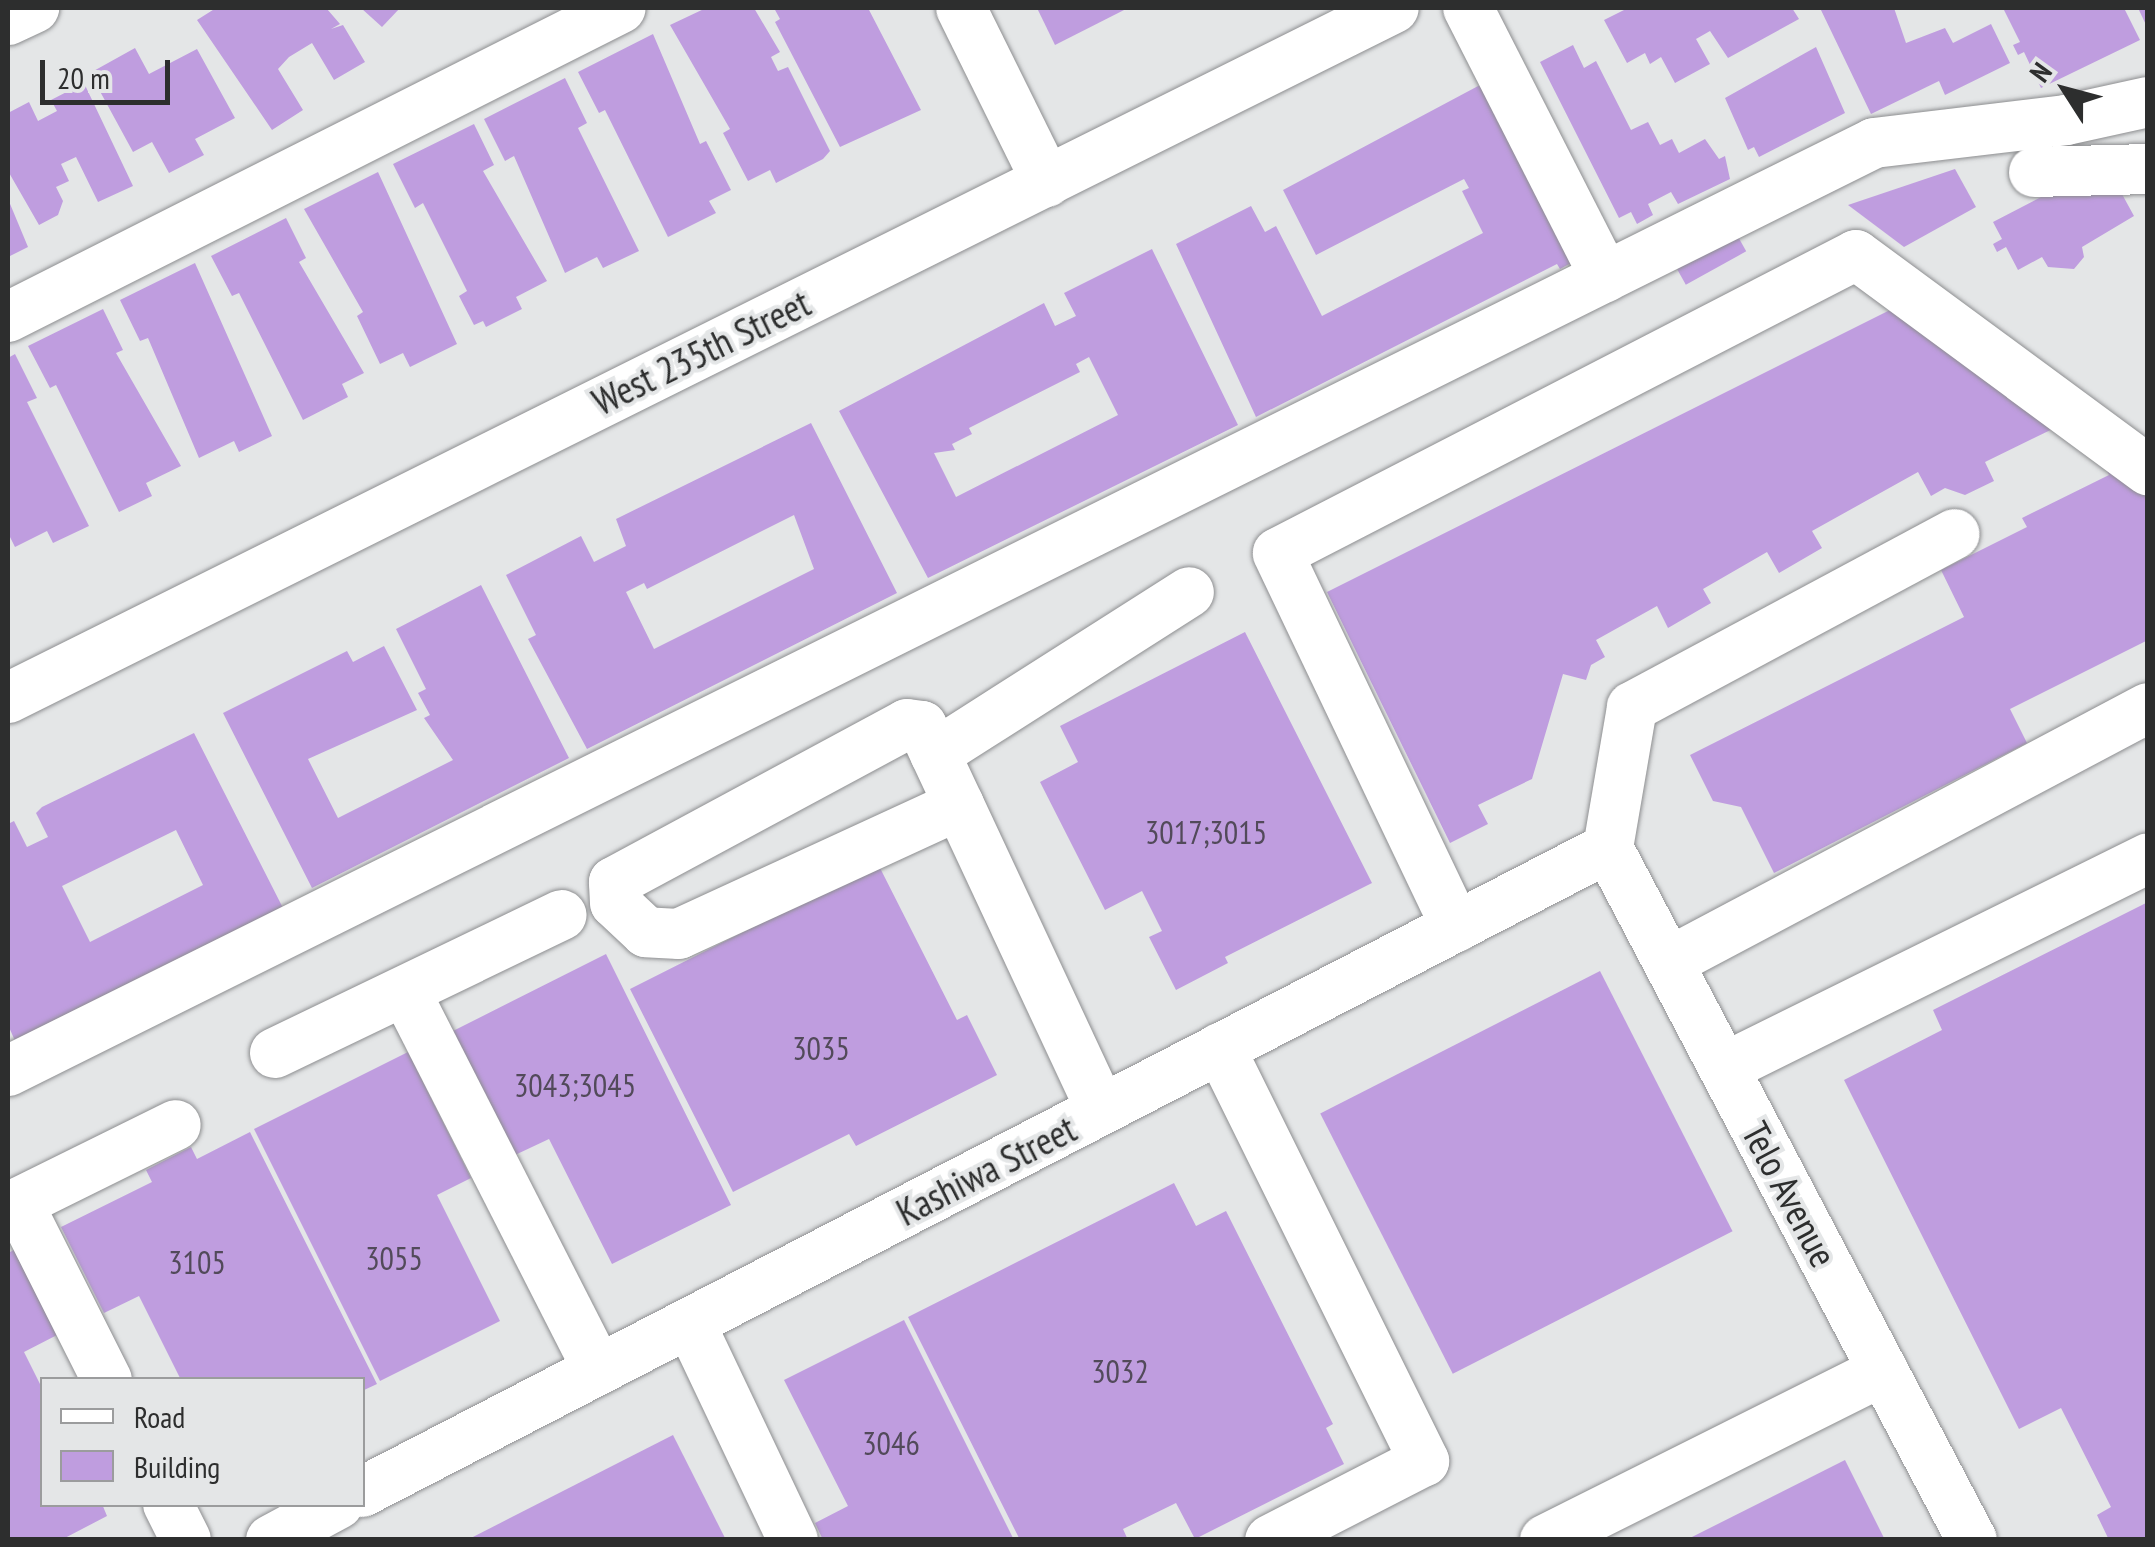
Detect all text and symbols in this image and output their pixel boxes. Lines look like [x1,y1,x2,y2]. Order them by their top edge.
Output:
scale bar [45,40,175,102]
north arrow [2015,40,2115,140]
text: N [2021,55,2060,89]
text: 20 m [57,58,110,97]
street label: West 235th Street [585,280,817,424]
house number: 3017;3015 [1145,813,1267,851]
house number: 3035 [792,1029,850,1067]
house number: 3043;3045 [514,1066,636,1104]
street label: Kashiwa Street [889,1105,1083,1235]
street label: Telo Avenue [1733,1113,1847,1275]
house number: 3055 [365,1239,423,1277]
house number: 3105 [168,1243,226,1281]
house number: 3032 [1091,1352,1149,1390]
legend [40,1377,365,1507]
text: Road [134,1397,185,1436]
house number: 3046 [862,1424,920,1462]
text: Building [134,1447,220,1486]

